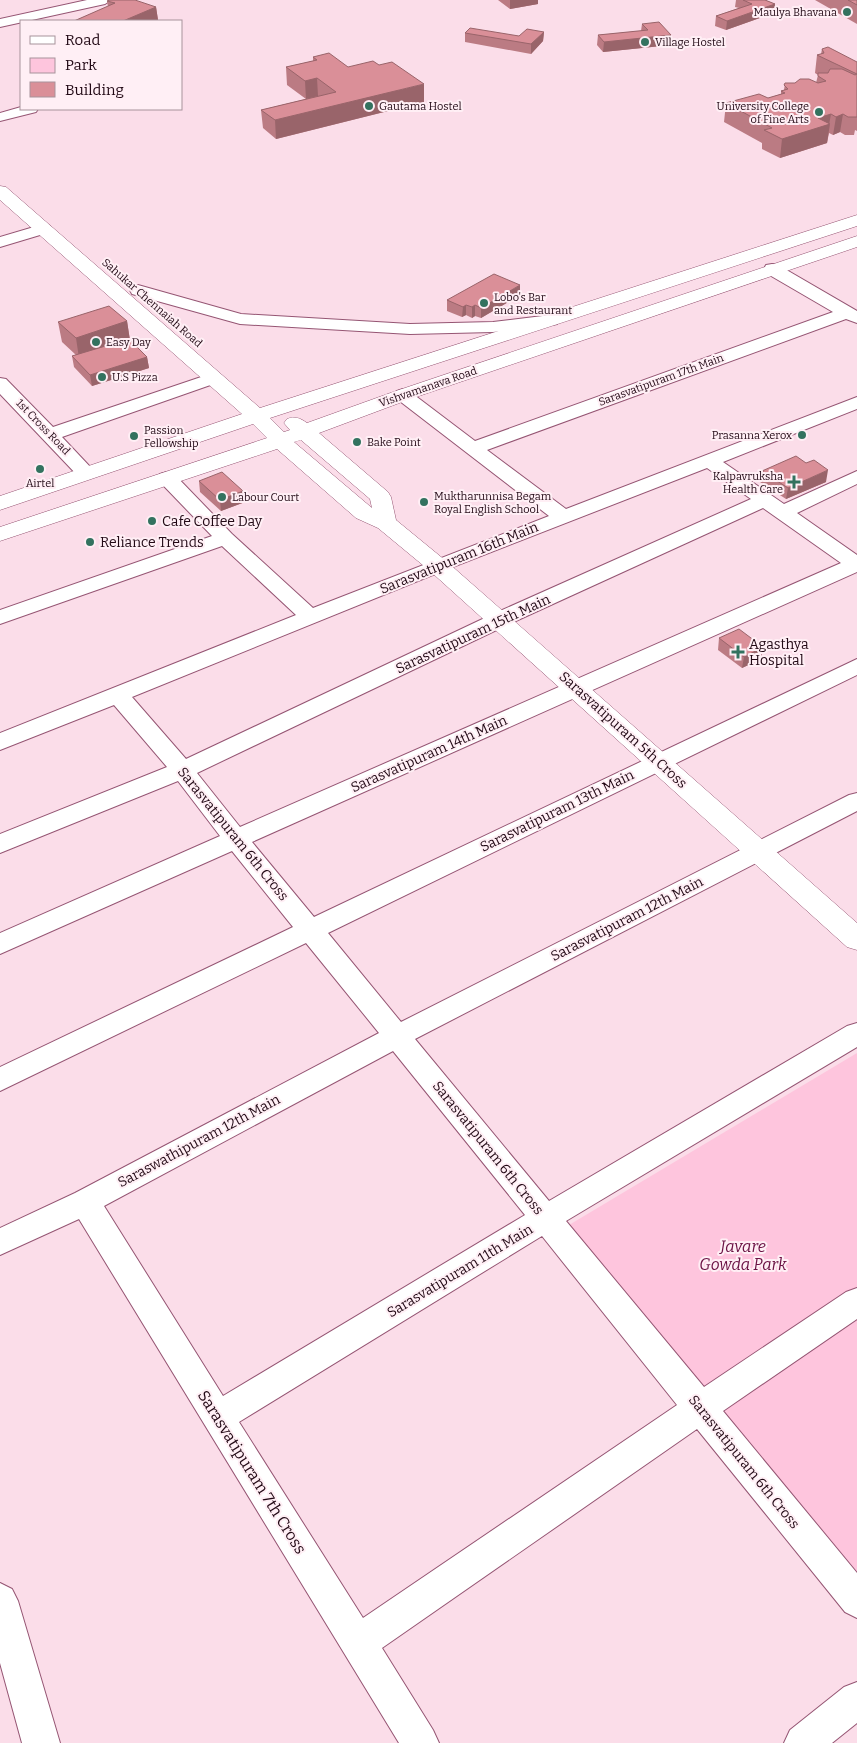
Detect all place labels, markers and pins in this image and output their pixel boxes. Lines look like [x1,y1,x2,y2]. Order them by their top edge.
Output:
place label: Maulya Bhavana [754,6,837,19]
marker: Maulya Bhavana [841,6,853,18]
marker: Village Hostel [639,36,651,48]
place label: Village Hostel [655,36,725,49]
marker: Gautama Hostel [363,100,375,112]
place label: Gautama Hostel [379,100,462,113]
place label: University College of Fine Arts [716,100,809,126]
marker: University College of Fine Arts [813,106,825,118]
place label: Lobo's Bar and Restaurant [494,291,572,317]
marker: Lobo's Bar and Restaurant [478,297,490,309]
marker: Easy Day [90,336,102,348]
place label: Easy Day [106,336,151,349]
marker: U.S Pizza [96,371,108,383]
place label: U.S Pizza [112,371,158,384]
place label: Passion Fellowship [144,424,199,450]
place label: Prasanna Xerox [712,429,792,442]
marker: Prasanna Xerox [796,429,808,441]
marker: Passion Fellowship [128,430,140,442]
marker: Bake Point [351,436,363,448]
place label: Bake Point [367,436,421,449]
marker: Airtel [34,463,46,475]
place label: Kalpavruksha Health Care [713,470,783,496]
marker: Kalpavruksha Health Care [787,475,801,489]
place label: Airtel [26,477,54,490]
place label: Muktharunnisa Begam Royal English School [434,490,552,516]
marker: Labour Court [216,491,228,503]
place label: Labour Court [232,491,299,504]
marker: Muktharunnisa Begam Royal English School [418,496,430,508]
place label: Cafe Coffee Day [162,513,263,530]
marker: Cafe Coffee Day [146,515,158,527]
place label: Reliance Trends [100,534,204,551]
marker: Reliance Trends [84,536,96,548]
place label: Agasthya Hospital [749,636,809,669]
marker: Agasthya Hospital [731,645,745,659]

